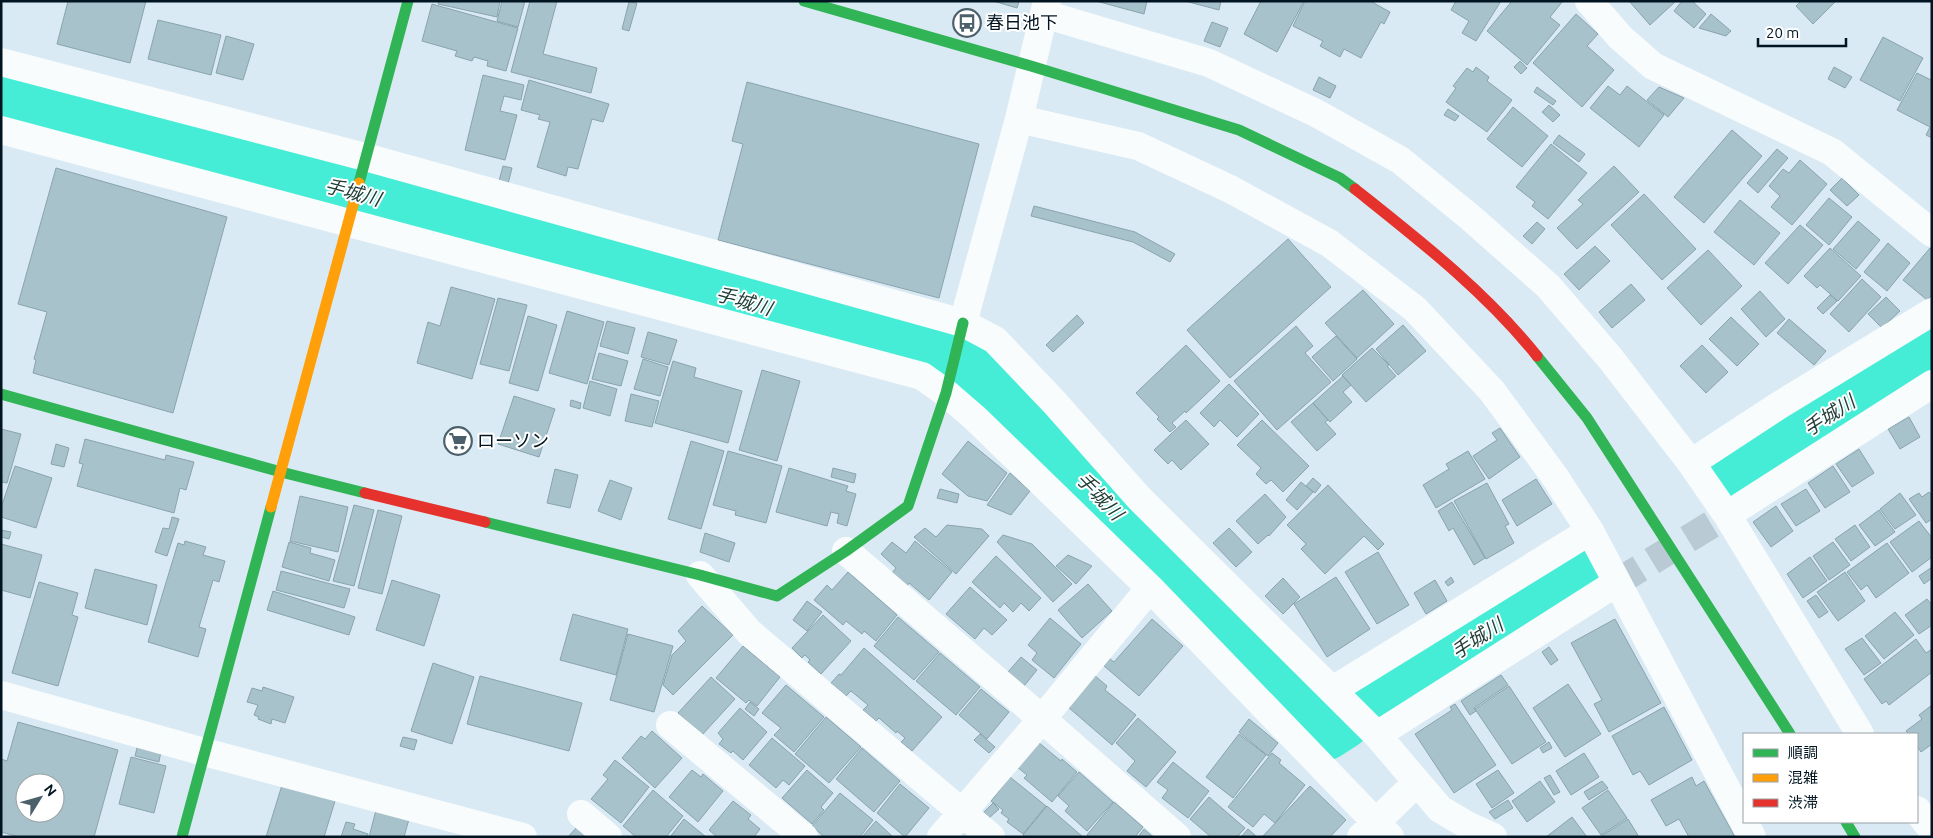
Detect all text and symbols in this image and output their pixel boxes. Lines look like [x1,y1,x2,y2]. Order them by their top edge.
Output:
bus stop icon: 春日池下 [952,8,982,38]
place label: 春日池下 [986,12,1058,32]
scale bar [1758,15,1846,47]
text: 20 m [1766,24,1799,41]
water label: 手城川 [323,174,385,211]
water label: 手城川 [714,283,776,320]
water label: 手城川 [1799,389,1861,440]
supermarket icon: ローソン [443,426,473,456]
place label: ローソン [477,430,549,450]
water label: 手城川 [1072,468,1129,526]
water label: 手城川 [1447,612,1509,663]
legend [1743,733,1918,823]
text: 順調 [1788,744,1818,761]
text: 混雑 [1788,769,1818,786]
north arrow [15,773,65,823]
text: N [41,781,60,799]
text: 渋滞 [1788,794,1818,811]

